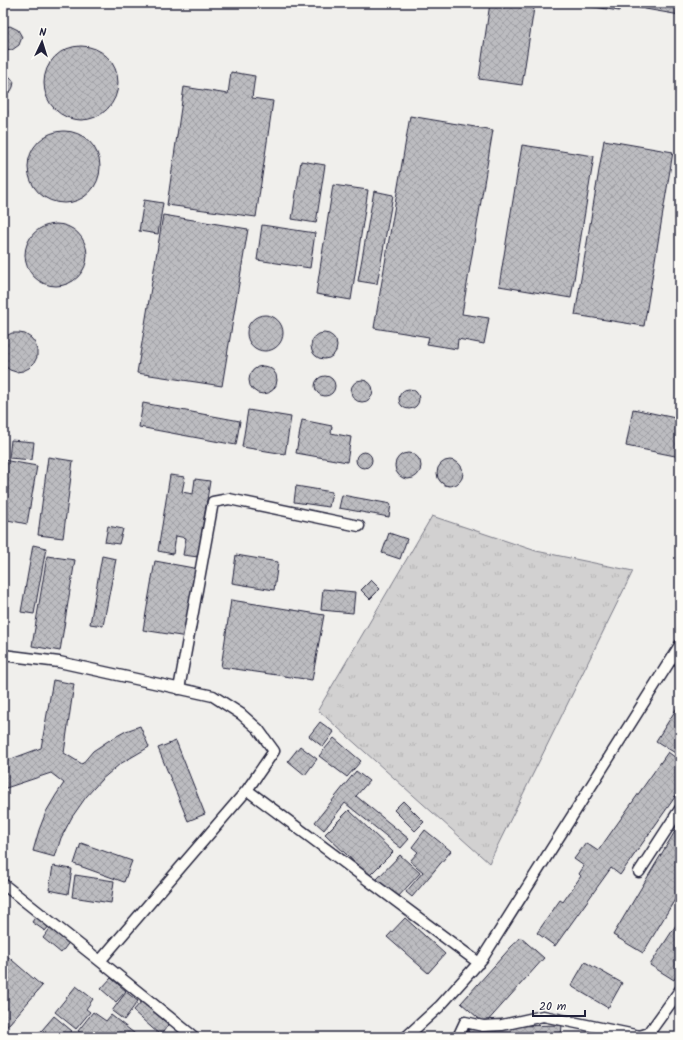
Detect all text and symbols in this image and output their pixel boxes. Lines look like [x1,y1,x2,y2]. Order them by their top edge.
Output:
north arrow [22,22,62,62]
text: N [39,24,47,42]
scale bar [533,992,585,1018]
text: 20 m [539,997,567,1016]

